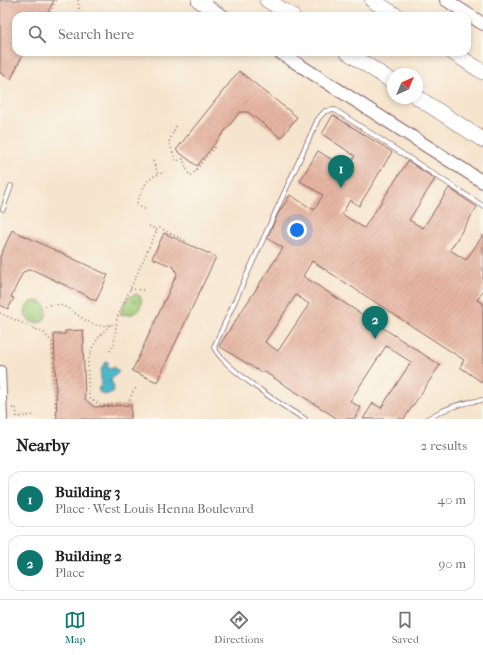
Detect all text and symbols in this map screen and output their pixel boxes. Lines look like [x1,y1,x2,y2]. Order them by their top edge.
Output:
search box [12,12,471,56]
icon: search [26,23,48,45]
text: Search here [58,25,134,43]
north arrow [387,68,423,104]
pin: 1 [328,155,354,188]
your location [287,220,307,240]
pin: 2 [362,306,388,339]
text: Nearby [16,435,70,455]
text: 2 results [421,438,467,453]
text: Building 3 [55,483,120,501]
text: 1 [28,492,32,507]
text: 40 m [438,492,466,507]
text: Place · West Louis Henna Boulevard [55,501,254,516]
text: Building 2 [55,547,122,565]
text: 2 [27,556,33,571]
text: 90 m [438,556,466,571]
text: Place [55,565,85,580]
tab: Map [64,609,86,646]
tab: Directions [214,609,264,646]
tab: Saved [392,609,419,646]

